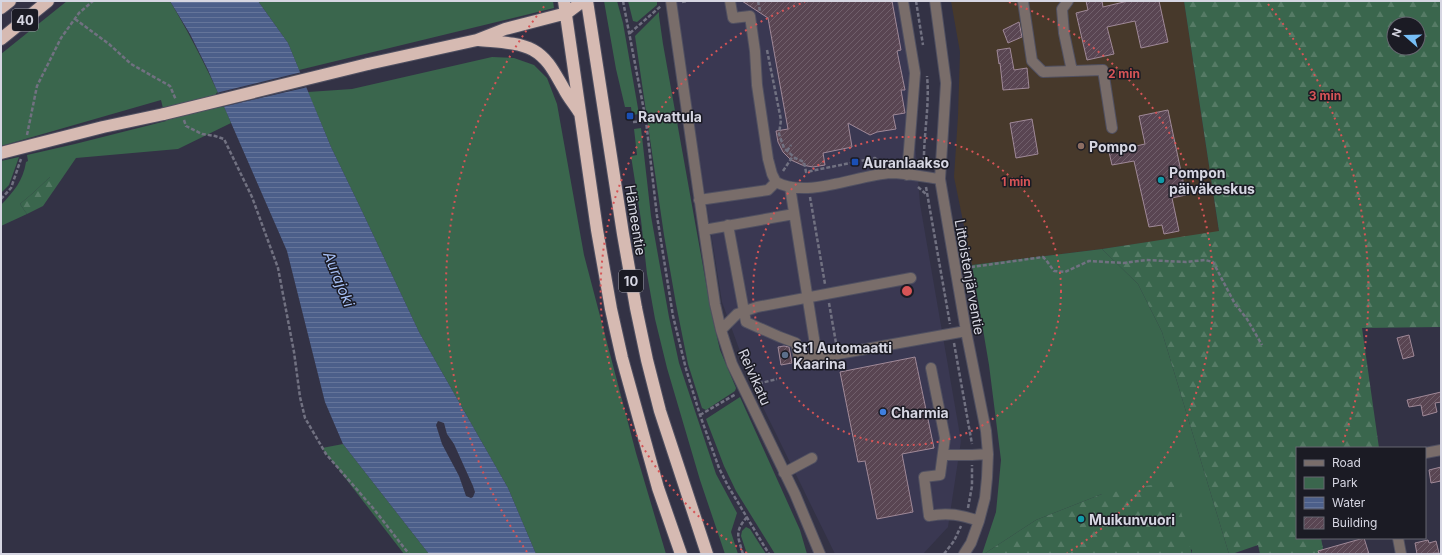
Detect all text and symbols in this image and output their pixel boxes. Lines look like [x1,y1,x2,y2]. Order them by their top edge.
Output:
road number: 40 [12,9,38,31]
north arrow [1386,16,1426,56]
text: N [1389,26,1405,39]
text: 2 min [1108,66,1140,81]
text: 3 min [1309,88,1341,103]
place label: Ravattula [638,108,702,125]
marker: Ravattula [625,111,635,121]
place label: Pompo [1089,138,1137,155]
marker: Pompo [1076,141,1086,151]
place label: Auranlaakso [863,154,950,171]
marker: Auranlaakso [850,157,860,167]
place label: Pompon päiväkeskus [1169,164,1255,197]
text: 1 min [1001,174,1031,189]
marker: Pompon päiväkeskus [1156,175,1166,185]
street label: Hämeentie [622,183,650,257]
street label: Littoistenjärventie [951,218,989,336]
water label: Aurajoki [319,247,359,310]
road number: 10 [619,270,643,292]
centre of rings [900,284,914,298]
place label: St1 Automaatti Kaarina [793,339,892,372]
street label: Reivikatu [735,346,775,408]
marker: St1 Automaatti Kaarina [780,350,790,360]
place label: Charmia [891,404,949,421]
marker: Charmia [878,407,888,417]
legend [1296,447,1426,539]
text: Road [1332,455,1361,470]
text: Park [1332,475,1358,490]
text: Water [1332,495,1366,510]
place label: Muikunvuori [1089,511,1175,528]
marker: Muikunvuori [1076,514,1086,524]
text: Building [1332,515,1377,530]

